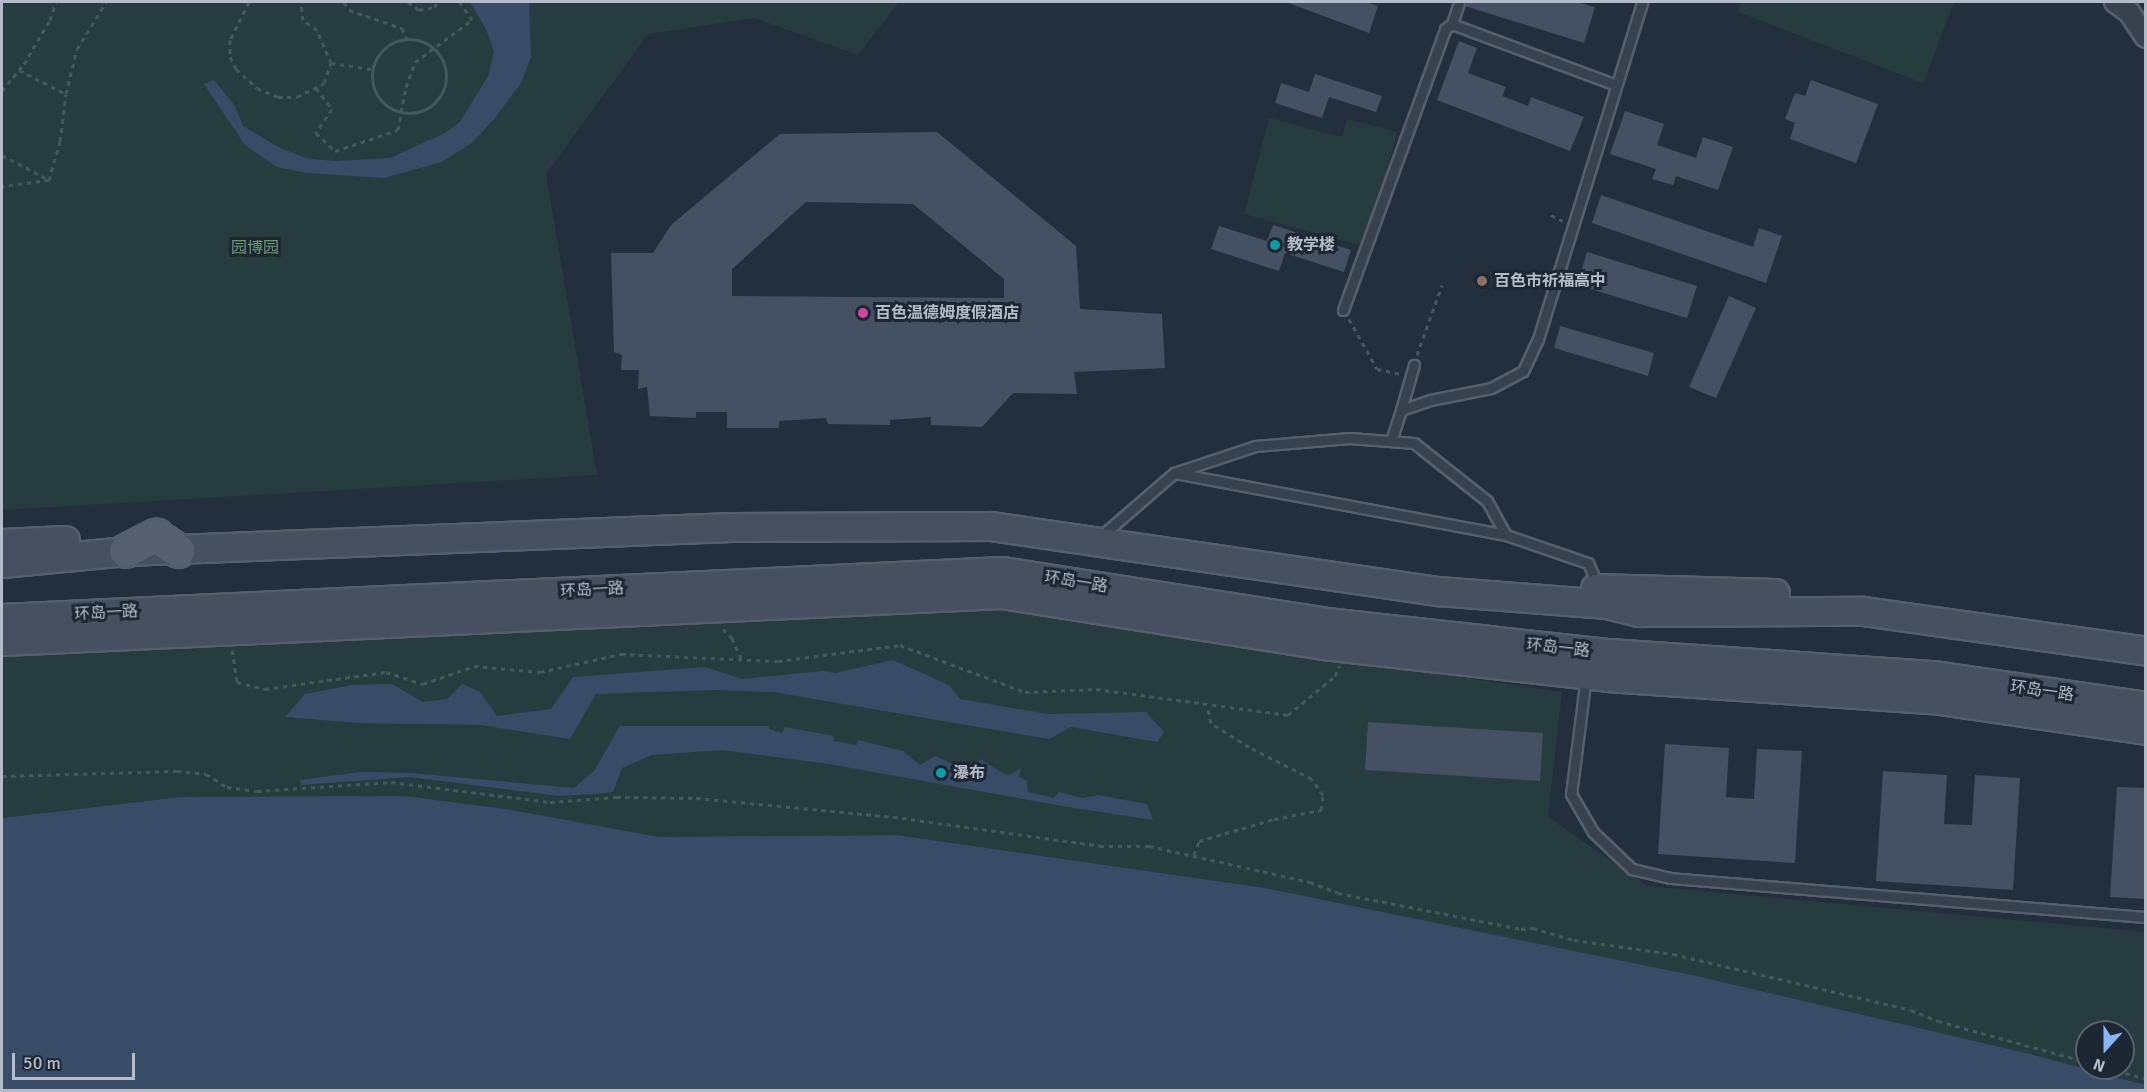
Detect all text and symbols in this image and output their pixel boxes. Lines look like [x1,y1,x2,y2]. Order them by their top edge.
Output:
place label: 教学楼 [1287,235,1335,255]
park label: 园博园 [231,238,279,258]
marker: 教学楼 [1268,238,1282,252]
place label: 百色市祈福高中 [1494,271,1606,291]
marker: 百色市祈福高中 [1475,274,1489,288]
place label: 百色温德姆度假酒店 [875,303,1019,323]
marker: 百色温德姆度假酒店 [856,306,870,320]
street label: 环岛一路 [1043,568,1109,596]
street label: 环岛一路 [560,579,624,601]
street label: 环岛一路 [74,602,138,624]
street label: 环岛一路 [1525,635,1591,661]
street label: 环岛一路 [2009,677,2075,705]
place label: 瀑布 [953,763,985,783]
marker: 瀑布 [934,766,948,780]
north arrow [2075,1020,2135,1080]
scale bar [15,1041,138,1079]
text: 50 m [23,1052,61,1074]
text: N [2090,1054,2108,1076]

